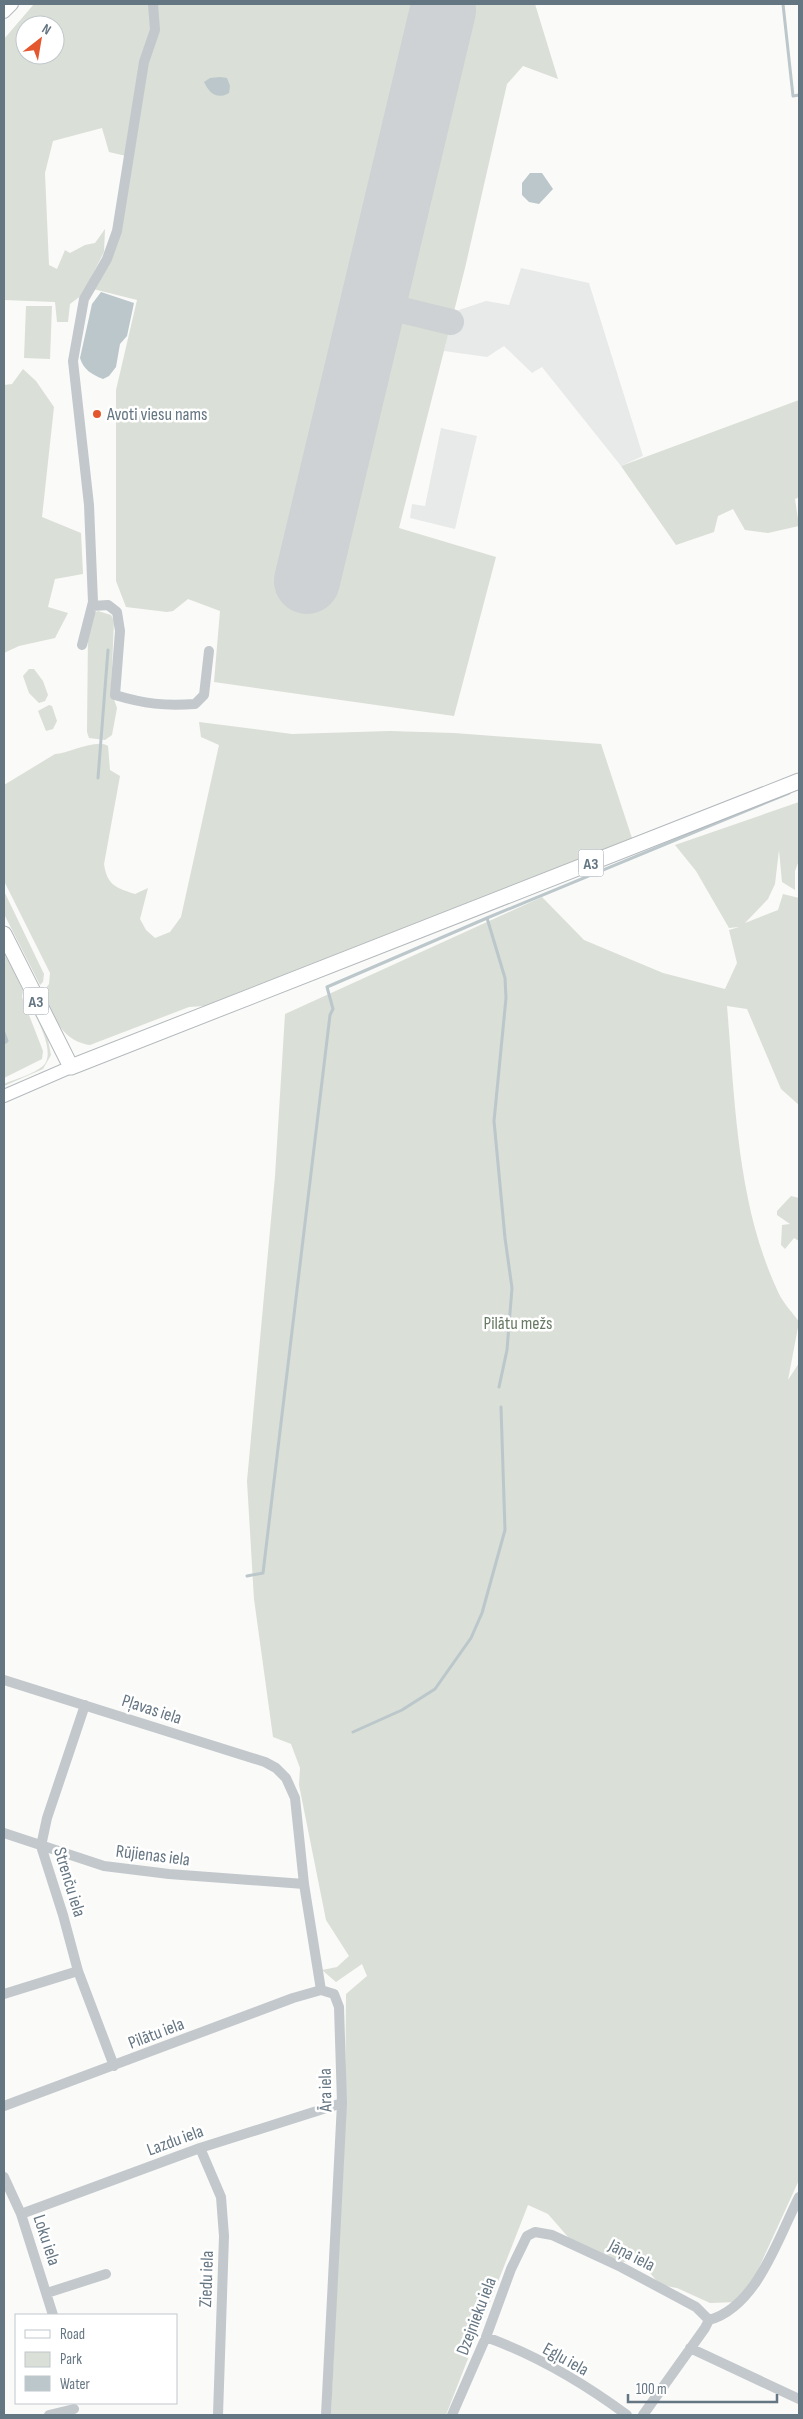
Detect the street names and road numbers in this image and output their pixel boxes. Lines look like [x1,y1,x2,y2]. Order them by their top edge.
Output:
road number: A3 [578,850,604,876]
road number: A3 [24,988,48,1014]
street label: Pļavas iela [119,1690,184,1729]
street label: Rūjienas iela [115,1841,191,1870]
street label: Strenču iela [49,1845,90,1919]
street label: Pilātu iela [125,2013,187,2054]
street label: Āra iela [315,2068,336,2113]
street label: Lazdu iela [144,2121,206,2160]
street label: Loku iela [28,2212,65,2268]
street label: Jāņa iela [604,2235,658,2276]
street label: Ziedu iela [195,2250,218,2308]
street label: Dzejnieku iela [452,2274,501,2358]
street label: Egļu iela [539,2338,592,2381]

